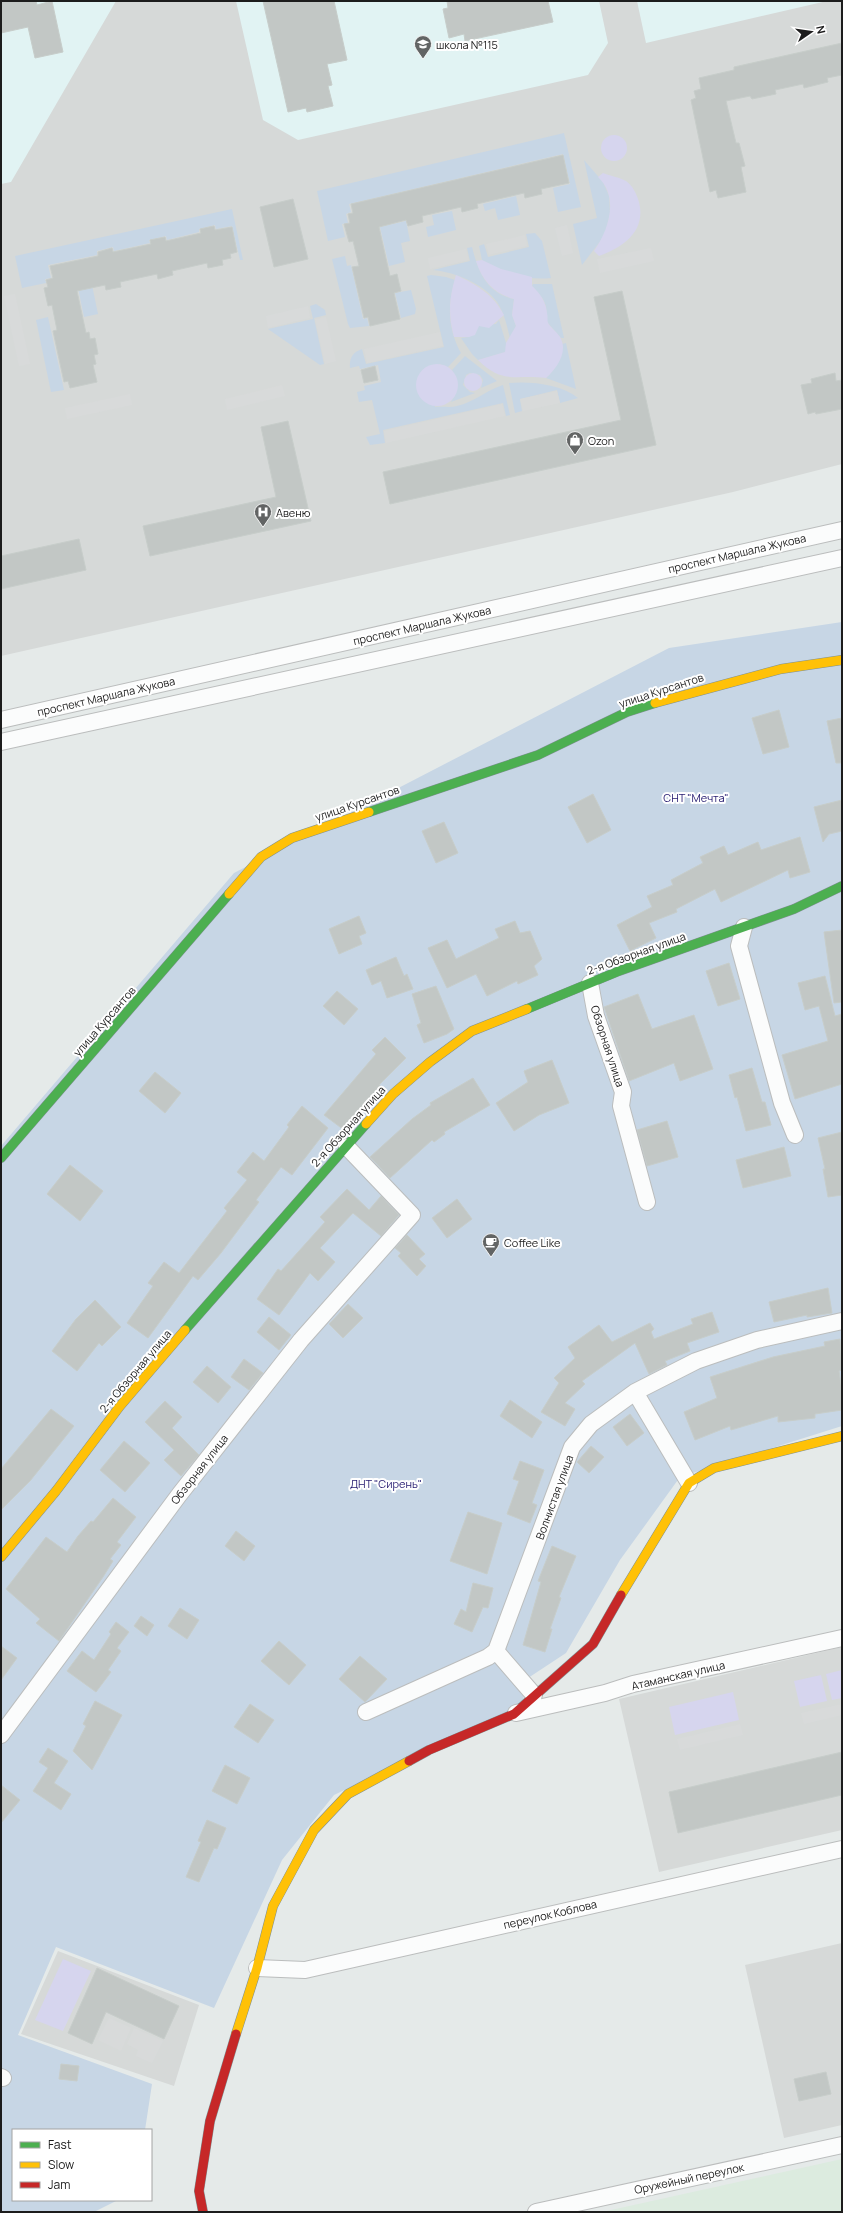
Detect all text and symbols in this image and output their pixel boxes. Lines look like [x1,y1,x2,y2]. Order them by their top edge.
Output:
north arrow [791,12,831,52]
text: N [813,24,829,35]
school or university icon: школа №115 [413,34,433,59]
place label: школа №115 [436,37,498,52]
shop icon: Ozon [565,430,585,455]
place label: Ozon [588,433,614,448]
hospital icon: Авеню [253,502,273,527]
place label: Авеню [276,505,311,520]
street label: проспект Маршала Жукова [667,530,807,576]
street label: проспект Маршала Жукова [352,602,492,648]
street label: улица Курсантов [617,669,705,711]
street label: проспект Маршала Жукова [36,673,176,719]
street label: улица Курсантов [313,782,401,824]
park label: СНТ "Мечта" [663,790,729,805]
street label: 2-я Обзорная улица [585,928,687,978]
street label: улица Курсантов [69,983,139,1059]
street label: Обзорная улица [588,1003,628,1089]
street label: 2-я Обзорная улица [308,1082,388,1170]
cafe icon: Coffee Like [481,1232,501,1257]
place label: Coffee Like [504,1235,561,1250]
street label: 2-я Обзорная улица [96,1326,174,1416]
street label: Обзорная улица [167,1431,231,1507]
street label: Волнистая улица [532,1453,576,1541]
park label: ДНТ "Сирень" [350,1476,422,1491]
street label: Атаманская улица [630,1657,726,1693]
street label: переулок Коблова [502,1896,598,1932]
legend [12,2129,152,2201]
text: Fast [48,2136,72,2153]
text: Slow [48,2156,74,2173]
street label: Оружейный переулок [633,2159,746,2197]
text: Jam [48,2176,70,2193]

